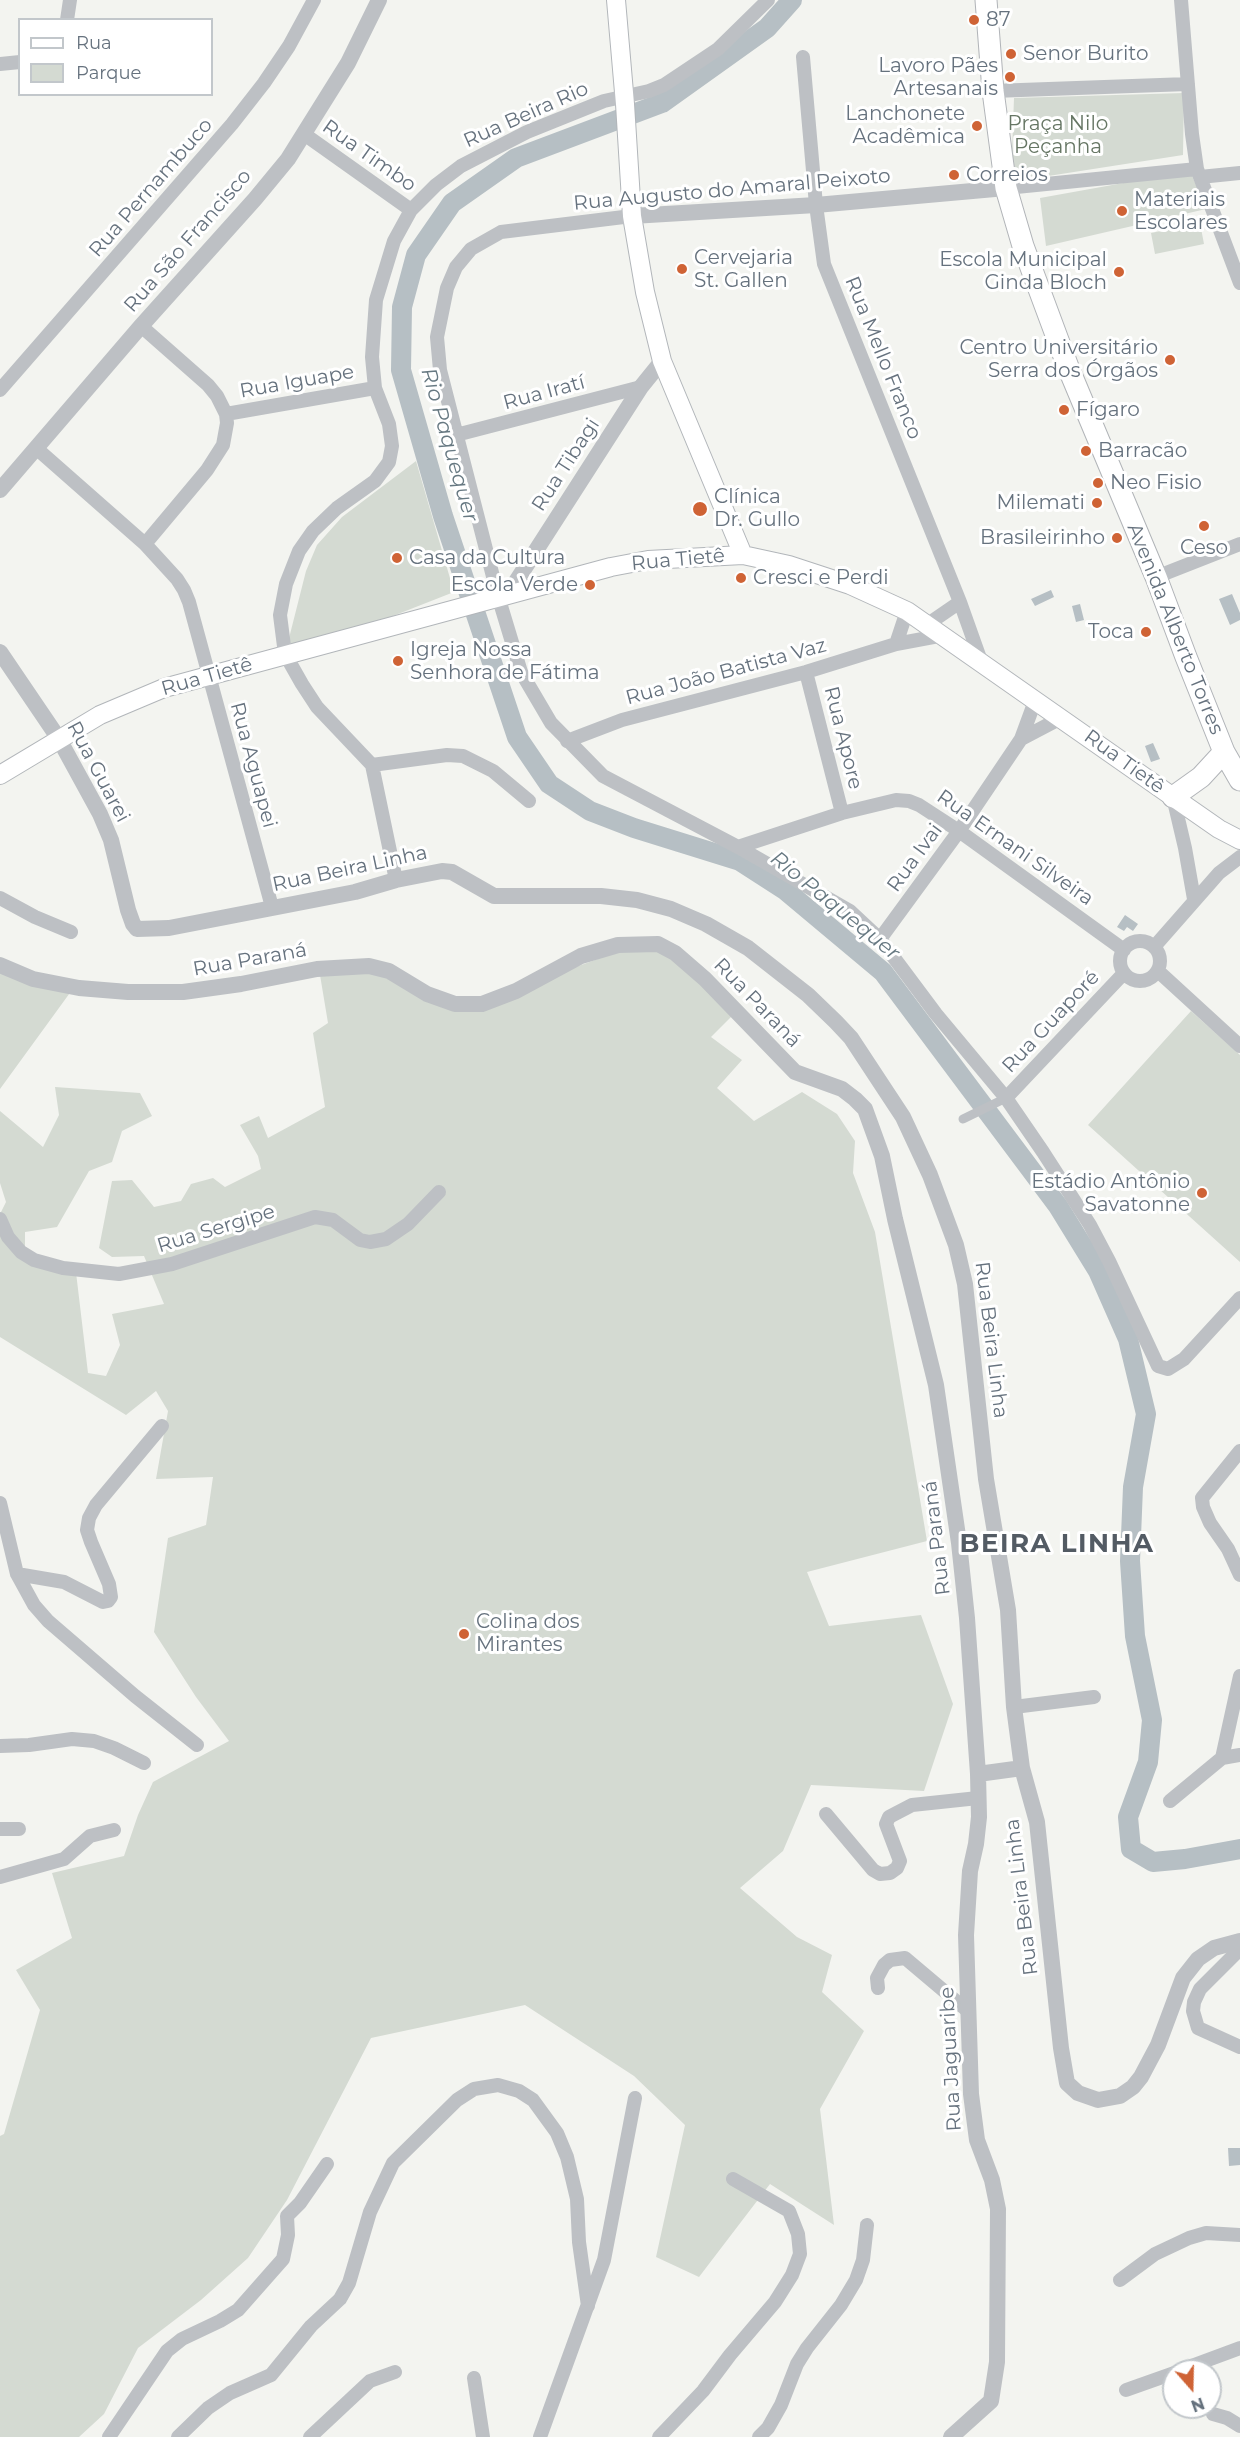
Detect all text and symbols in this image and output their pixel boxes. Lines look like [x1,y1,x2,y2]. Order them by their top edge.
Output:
place label: 87 [986,8,1011,32]
marker: 87 [967,13,981,27]
legend [18,18,213,96]
text: Rua [76,32,112,54]
place label: Senor Burito [1023,42,1149,66]
marker: Senor Burito [1004,47,1018,61]
place label: Lavoro Pães Artesanais [878,54,998,101]
text: Parque [76,62,141,84]
marker: Lavoro Pães Artesanais [1003,70,1017,84]
street label: Rua Beira Rio [460,77,592,153]
place label: Lanchonete Acadêmica [845,102,965,149]
park label: Praça Nilo Peçanha [1008,112,1108,159]
street label: Rua Pernambuco [84,114,218,262]
street label: Rua Timbo [317,115,421,197]
marker: Lanchonete Acadêmica [970,119,984,133]
place label: Correios [966,163,1048,187]
street label: Rua Augusto do Amaral Peixoto [573,164,891,216]
street label: Rua São Francisco [119,165,257,317]
marker: Correios [947,168,961,182]
place label: Materiais Escolares [1134,188,1227,235]
marker: Materiais Escolares [1115,204,1129,218]
place label: Cervejaria St. Gallen [694,246,793,293]
place label: Escola Municipal Ginda Bloch [939,248,1107,295]
marker: Cervejaria St. Gallen [675,262,689,276]
marker: Escola Municipal Ginda Bloch [1112,265,1126,279]
street label: Rua Mello Franco [839,273,927,443]
place label: Centro Universitário Serra dos Órgãos [959,336,1158,383]
marker: Centro Universitário Serra dos Órgãos [1163,353,1177,367]
street label: Rua Iguape [238,360,356,404]
water label: Rio Paquequer [415,365,483,525]
street label: Rua Iratí [501,371,587,415]
place label: Fígaro [1076,398,1140,422]
marker: Fígaro [1057,403,1071,417]
street label: Rua Tibagi [527,414,605,516]
place label: Barracão [1098,439,1187,463]
marker: Barracão [1079,444,1093,458]
place label: Neo Fisio [1110,471,1202,495]
marker: Neo Fisio [1091,476,1105,490]
place label: Clínica Dr. Gullo [714,485,800,532]
place label: Milemati [997,491,1085,515]
marker: Milemati [1090,496,1104,510]
marker: Clínica Dr. Gullo [691,500,709,518]
marker: Ceso [1197,519,1211,533]
street label: Avenida Alberto Torres [1122,520,1228,738]
place label: Brasileirinho [980,526,1105,550]
marker: Brasileirinho [1110,531,1124,545]
place label: Ceso [1180,536,1228,560]
street label: Rua Tietê [630,544,726,576]
place label: Casa da Cultura [409,546,565,570]
marker: Casa da Cultura [390,551,404,565]
place label: Cresci e Perdi [753,566,889,590]
marker: Cresci e Perdi [734,571,748,585]
place label: Escola Verde [451,573,578,597]
marker: Escola Verde [583,578,597,592]
place label: Toca [1088,620,1134,644]
marker: Toca [1139,625,1153,639]
street label: Rua João Batista Vaz [623,634,829,710]
place label: Igreja Nossa Senhora de Fátima [410,638,600,685]
street label: Rua Tietê [159,653,255,701]
marker: Igreja Nossa Senhora de Fátima [391,654,405,668]
street label: Rua Apore [819,684,867,792]
street label: Rua Aguapei [225,700,281,830]
street label: Rua Guarei [61,717,135,827]
street label: Rua Tietê [1079,725,1169,799]
street label: Rua Ernani Silveira [932,785,1098,911]
street label: Rua Ivai [882,819,948,897]
street label: Rua Beira Linha [270,841,430,897]
water label: Rio Paquequer [765,846,905,966]
street label: Rua Paraná [191,938,309,982]
street label: Rua Paraná [708,953,806,1053]
street label: Rua Guaporé [997,966,1105,1078]
place label: Estádio Antônio Savatonne [1031,1170,1190,1217]
marker: Estádio Antônio Savatonne [1195,1186,1209,1200]
street label: Rua Sergipe [154,1200,278,1258]
street label: Rua Beira Linha [969,1260,1013,1420]
street label: Rua Paraná [918,1479,956,1597]
district label: BEIRA LINHA [960,1528,1154,1560]
place label: Colina dos Mirantes [476,1610,579,1657]
marker: Colina dos Mirantes [457,1627,471,1641]
street label: Rua Beira Linha [1000,1817,1044,1977]
street label: Rua Jaguaribe [935,1986,967,2132]
north arrow [1162,2359,1222,2419]
text: N [1188,2393,1207,2416]

